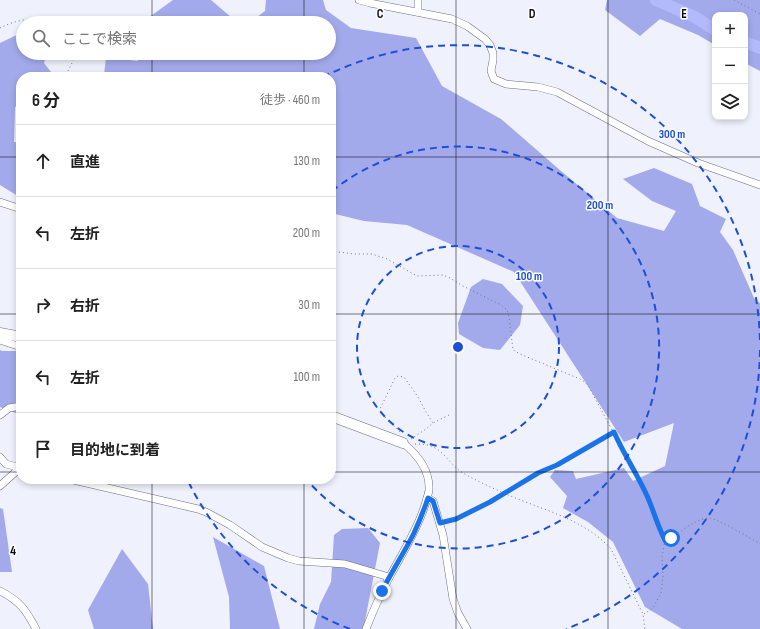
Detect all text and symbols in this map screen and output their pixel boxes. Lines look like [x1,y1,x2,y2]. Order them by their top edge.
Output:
text: C [377,6,384,22]
text: D [529,6,536,22]
text: E [681,6,687,22]
map controls [712,12,748,120]
button: + [712,12,748,48]
search box [16,16,336,60]
icon: search [30,27,52,49]
text: ここで検索 [62,30,137,49]
button: − [712,48,748,84]
button: layers [712,84,748,120]
text: 6 分 [32,91,60,111]
text: 徒歩 · 460 m [260,92,320,108]
text: 300 m [659,127,685,142]
icon: ahead [32,150,54,172]
text: 直進 [70,153,100,172]
text: 130 m [294,153,320,169]
text: 200 m [587,198,613,213]
icon: left [32,222,54,244]
text: 左折 [70,225,100,244]
text: 200 m [293,225,320,241]
text: 100 m [516,269,542,284]
icon: right [32,294,54,316]
text: 右折 [70,297,100,316]
text: 30 m [298,297,320,313]
centre of rings [451,340,465,354]
icon: left [32,366,54,388]
text: 左折 [70,369,100,388]
text: 100 m [293,369,320,385]
icon: arrive [32,438,54,460]
text: 目的地に到着 [70,441,160,460]
route start [662,529,680,547]
text: 4 [10,543,16,559]
route end [373,582,391,600]

